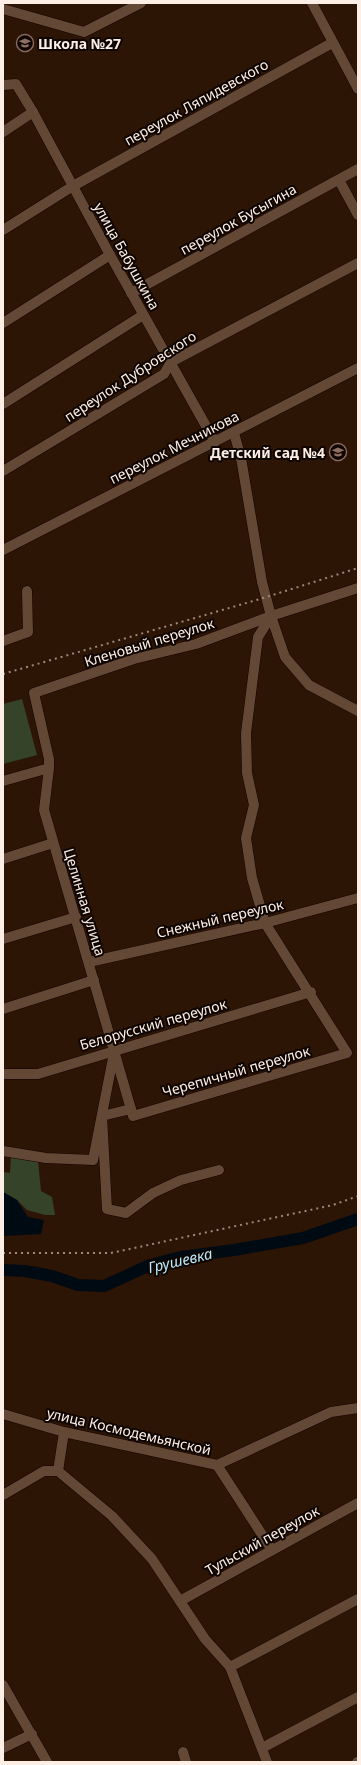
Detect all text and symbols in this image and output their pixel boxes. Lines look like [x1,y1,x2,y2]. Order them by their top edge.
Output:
school or university icon: Школа №27 [15,33,35,53]
place label: Школа №27 [38,34,121,53]
street label: переулок Ляпидевского [121,54,271,150]
street label: переулок Бусыгина [177,179,299,259]
street label: улица Бабушкина [90,199,164,313]
street label: переулок Дубровского [60,326,200,426]
street label: переулок Мечникова [106,406,242,488]
school or university icon: Детский сад №4 [328,442,348,462]
place label: Детский сад №4 [210,443,325,462]
street label: Кленовый переулок [82,613,217,671]
street label: Целинная улица [60,846,110,958]
street label: Снежный переулок [155,894,286,942]
street label: Белорусский переулок [77,994,229,1054]
street label: Черепичный переулок [160,1041,313,1101]
water label: Грушевка [146,1243,215,1277]
street label: улица Космодемьянской [45,1403,213,1459]
street label: Тульский переулок [202,1501,323,1579]

